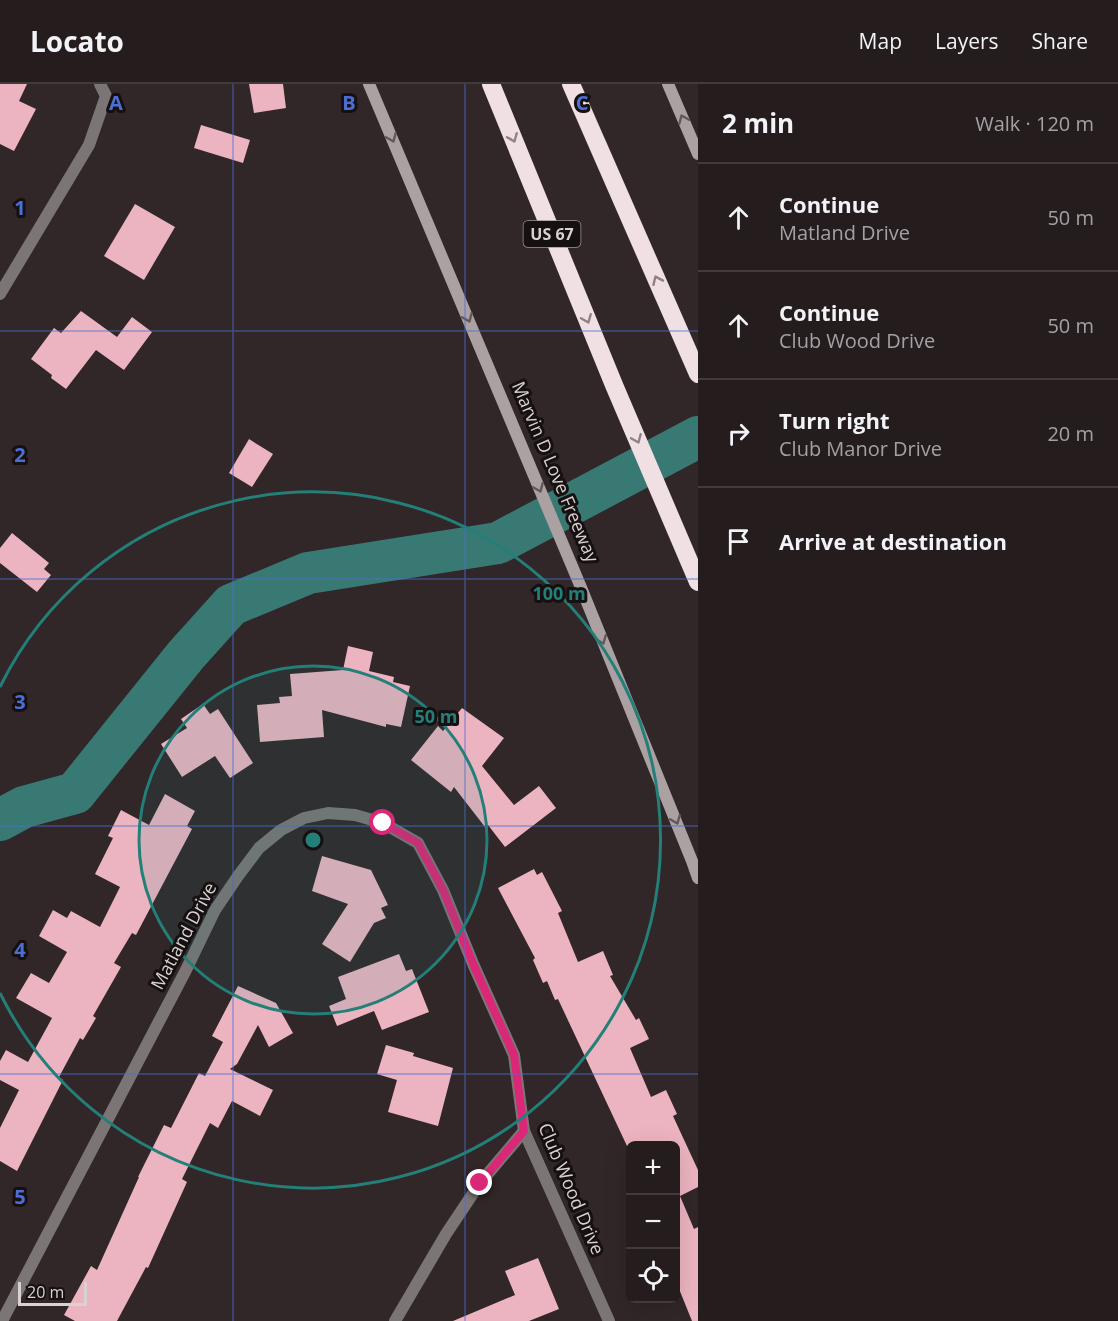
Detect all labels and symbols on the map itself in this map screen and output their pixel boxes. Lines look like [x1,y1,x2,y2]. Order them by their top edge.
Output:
text: A [109,89,123,116]
text: B [342,89,356,116]
text: C [576,89,589,116]
one-way arrow [678,114,690,125]
one-way arrow [385,132,397,143]
one-way arrow [506,132,518,143]
text: 1 [14,194,26,221]
road number: US 67 [524,221,580,247]
one-way arrow [652,276,664,287]
one-way arrow [461,311,473,322]
one-way arrow [580,312,592,323]
street label: Marvin D Love Freeway [507,377,605,567]
one-way arrow [629,432,641,443]
text: 2 [14,441,26,468]
one-way arrow [532,481,544,492]
text: 100 m [532,581,586,605]
one-way arrow [595,633,607,644]
text: 3 [14,688,26,715]
text: 50 m [415,704,457,728]
route start [369,809,395,835]
one-way arrow [669,814,681,825]
centre of rings [303,830,323,850]
street label: Matland Drive [145,878,221,993]
text: 4 [14,936,26,963]
street label: Club Wood Drive [533,1119,610,1258]
route end [466,1169,492,1195]
text: 5 [14,1183,26,1210]
scale bar [18,1279,87,1306]

